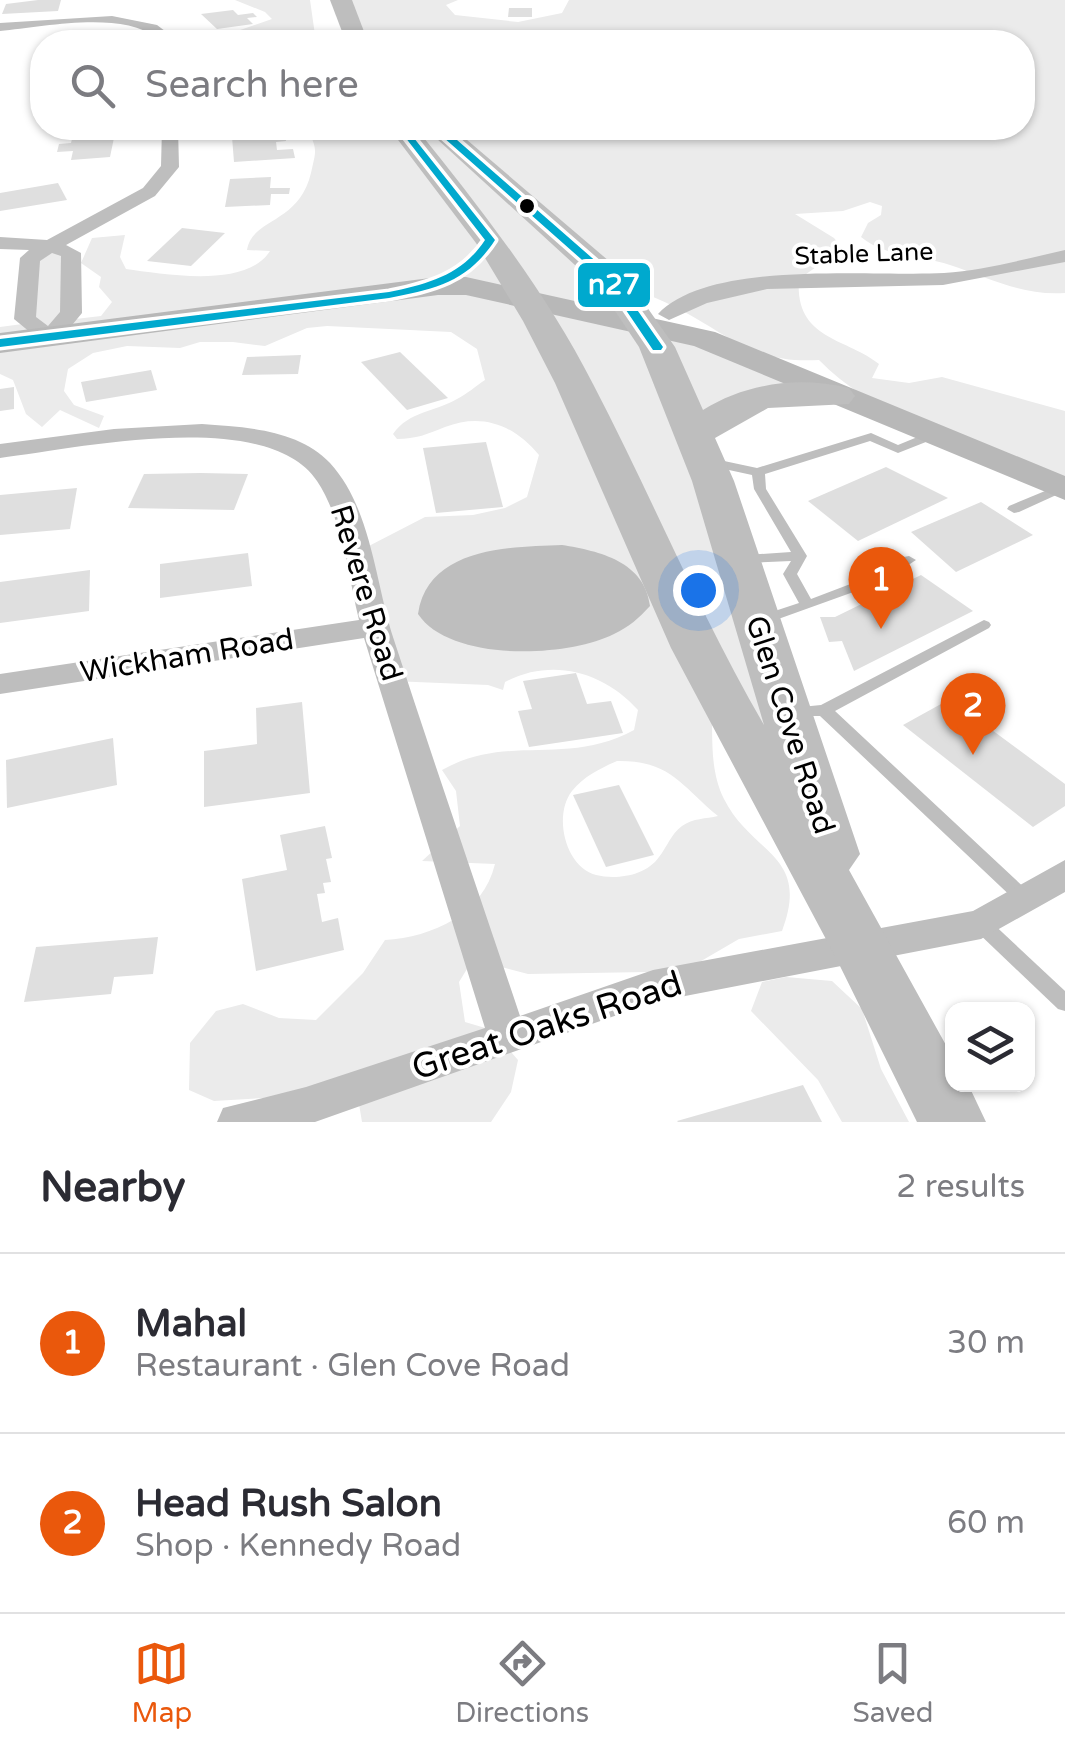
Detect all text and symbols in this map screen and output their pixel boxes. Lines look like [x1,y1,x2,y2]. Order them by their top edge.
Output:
search box [30,30,1035,140]
icon: search [65,58,120,113]
text: Search here [145,62,359,108]
unlabelled marker [517,196,537,216]
street label: Stable Lane [794,237,934,271]
line badge: n27 [576,261,652,309]
text: n27 [588,268,640,302]
street label: Revere Road [322,501,410,685]
pin: 1 [848,546,914,629]
your location [673,565,724,616]
street label: Glen Cove Road [737,611,843,839]
street label: Wickham Road [78,621,296,691]
pin: 2 [940,672,1006,755]
street label: Great Oaks Road [407,963,687,1089]
map controls [945,1002,1035,1092]
button: layers [945,1002,1035,1092]
text: Nearby [40,1162,185,1213]
text: 2 results [896,1168,1025,1206]
text: Mahal [135,1301,247,1347]
text: 1 [62,1324,83,1362]
text: 30 m [947,1324,1025,1362]
text: Restaurant · Glen Cove Road [135,1347,570,1385]
text: Head Rush Salon [135,1481,442,1527]
text: 2 [62,1504,83,1542]
text: 60 m [947,1504,1025,1542]
text: Shop · Kennedy Road [135,1527,461,1565]
tab: Map [132,1636,192,1730]
tab: Directions [455,1636,589,1730]
tab: Saved [852,1636,933,1730]

